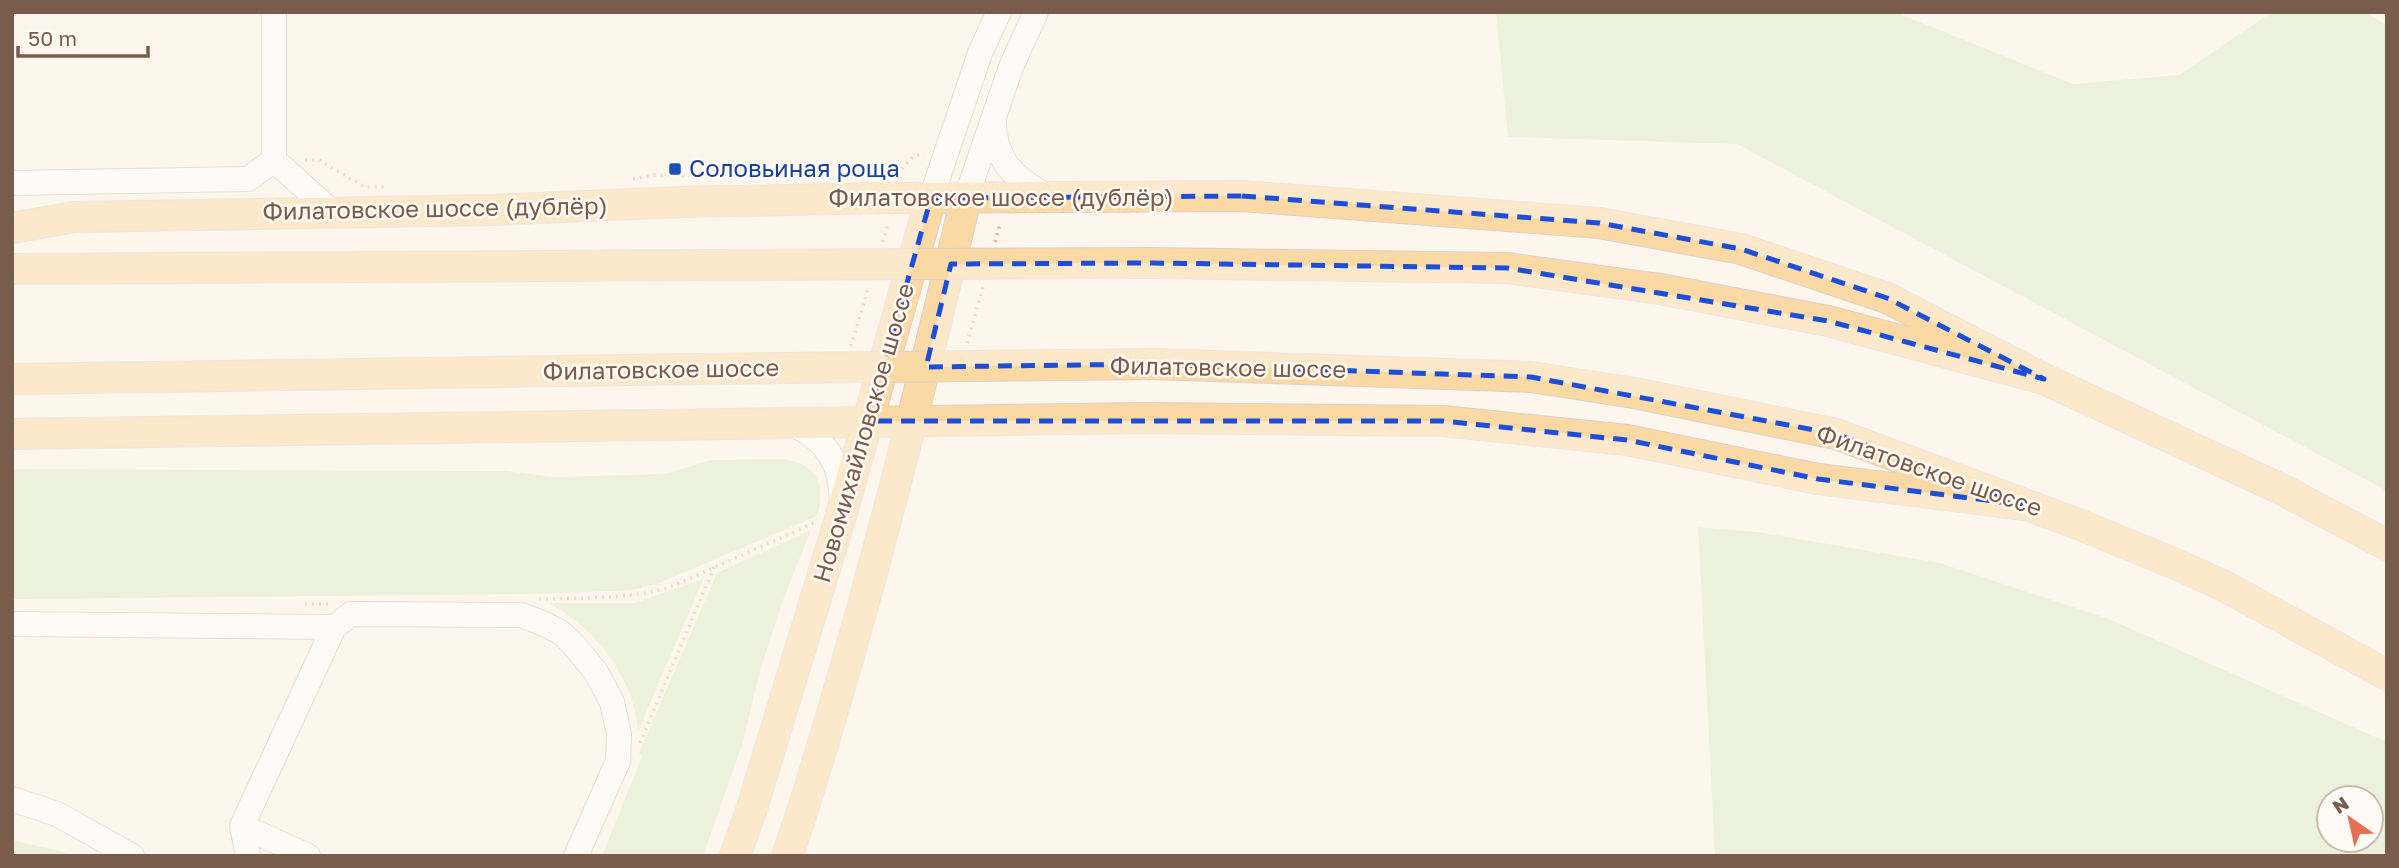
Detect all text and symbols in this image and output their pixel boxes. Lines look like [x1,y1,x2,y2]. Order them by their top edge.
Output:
scale bar [18,14,147,58]
text: 50 m [28,25,77,51]
place label: Соловьиная роща [689,153,900,182]
marker: Соловьиная роща [667,161,683,177]
street label: Филатовское шоссе (дублёр) [828,182,1174,211]
street label: Филатовское шоссе (дублёр) [262,190,608,225]
street label: Новомихайловское шоссе [806,279,919,586]
street label: Филатовское шоссе [1109,350,1347,383]
street label: Филатовское шоссе [542,352,780,385]
street label: Филатовское шоссе [1813,417,2046,522]
north arrow [2315,784,2385,854]
text: N [2328,791,2353,818]

